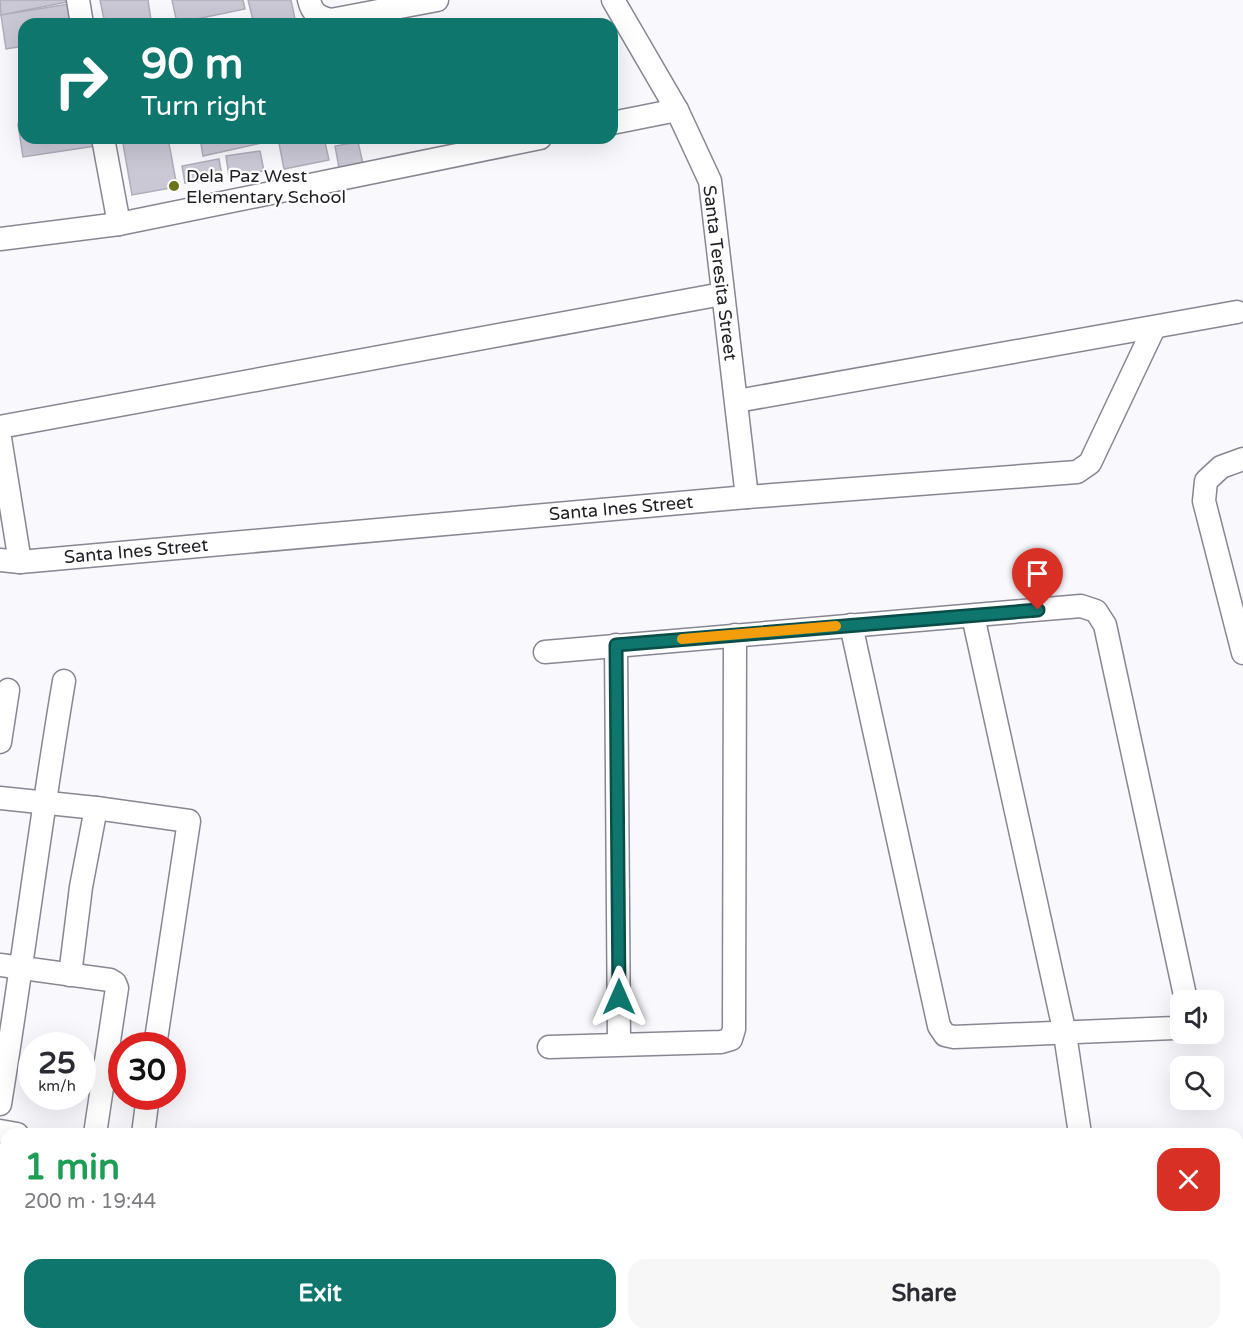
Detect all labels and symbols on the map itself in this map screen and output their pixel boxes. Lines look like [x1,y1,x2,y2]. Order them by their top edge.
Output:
place label: Dela Paz West Elementary School [186,165,346,208]
marker: Dela Paz West Elementary School [167,179,181,193]
street label: Santa Teresita Street [698,184,742,362]
street label: Santa Ines Street [548,491,694,525]
street label: Santa Ines Street [63,534,209,568]
pin [1012,548,1063,610]
position arrow [587,965,651,1029]
speed limit sign: 30 [108,1032,186,1110]

